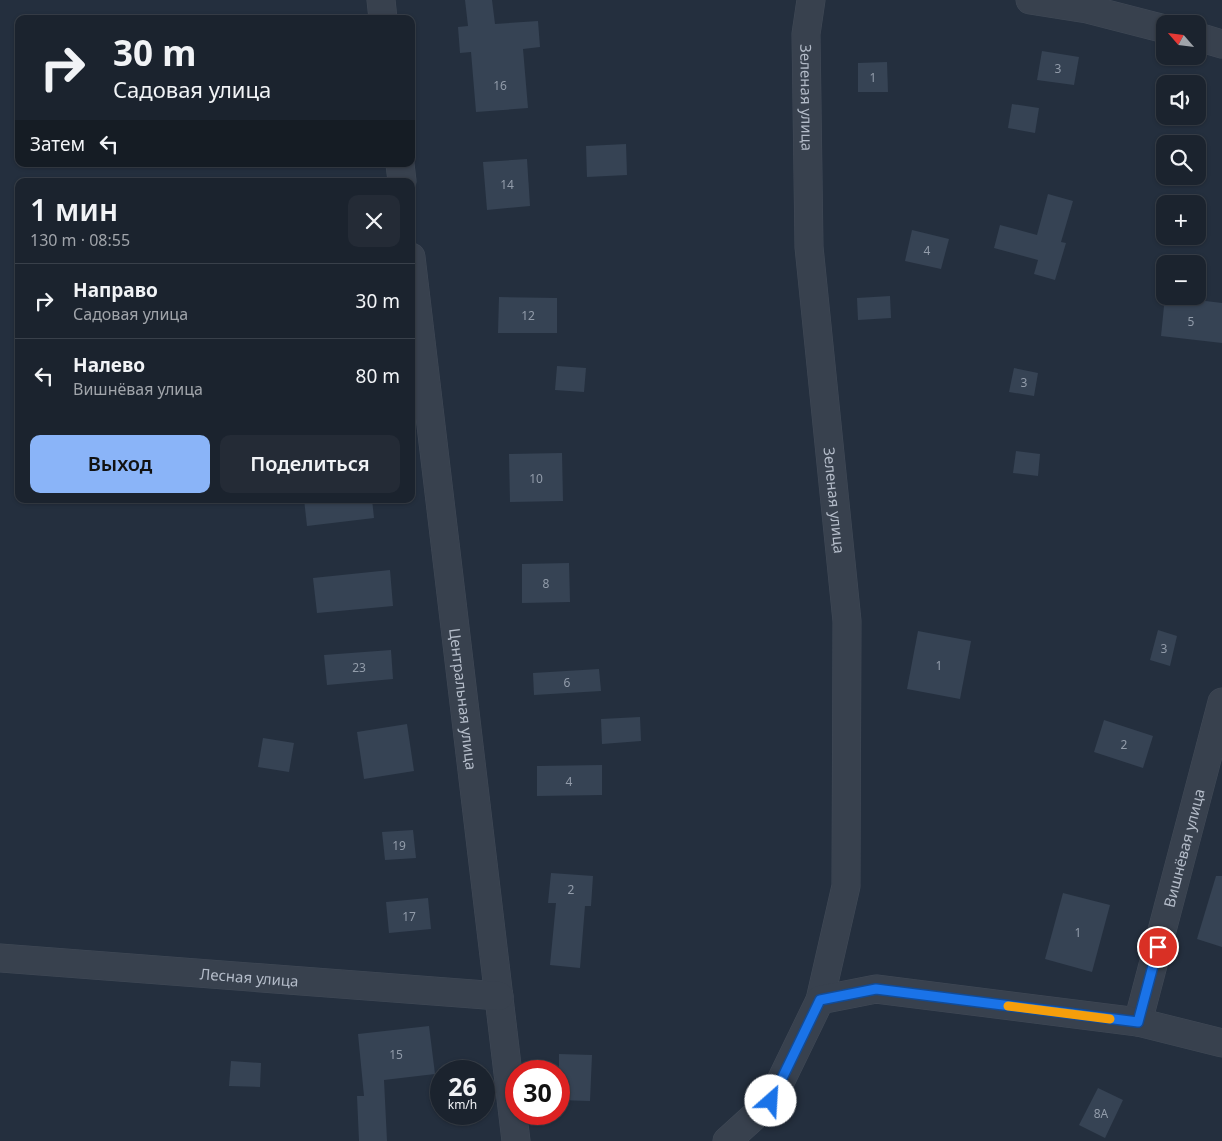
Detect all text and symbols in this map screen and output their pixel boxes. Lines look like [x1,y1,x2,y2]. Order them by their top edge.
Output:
north arrow [1156,15,1206,65]
map controls [1156,15,1206,305]
text: 30 m [113,29,196,76]
icon: right [30,35,95,100]
street label: Зеленая улица [796,44,818,151]
house number: 3 [1055,60,1062,77]
house number: 1 [870,69,876,86]
text: Садовая улица [113,74,271,104]
button: sound [1156,75,1206,125]
house number: 16 [493,77,507,94]
icon: left [95,130,123,158]
text: Затем [30,131,85,157]
button: search [1156,135,1206,185]
house number: 14 [500,176,514,193]
text: 1 мин [30,189,118,230]
button: close [348,195,400,247]
button: + [1156,195,1206,245]
text: 130 m · 08:55 [30,229,130,251]
house number: 4 [924,242,931,259]
button: − [1156,255,1206,305]
text: Направо [73,277,158,303]
icon: right [30,287,58,315]
text: 30 m [356,288,400,314]
text: Садовая улица [73,303,188,325]
house number: 12 [521,307,535,324]
house number: 5 [1188,313,1195,330]
text: Налево [73,352,145,378]
icon: left [30,362,58,390]
text: 80 m [356,363,400,389]
house number: 3 [1021,374,1028,391]
text: Вишнёвая улица [73,378,203,400]
button: Выход [30,435,210,493]
button: Поделиться [220,435,400,493]
street label: Зеленая улица [819,446,850,554]
house number: 10 [529,470,543,487]
house number: 8 [543,575,550,592]
street label: Центральная улица [445,627,482,771]
house number: 3 [1161,640,1168,657]
house number: 1 [936,657,942,674]
house number: 23 [352,659,366,676]
house number: 6 [564,674,571,691]
house number: 2 [1121,736,1128,753]
house number: 4 [566,773,573,790]
street label: Вишнёвая улица [1159,786,1209,909]
house number: 19 [392,837,406,854]
house number: 2 [568,881,575,898]
house number: 17 [402,908,416,925]
house number: 1 [1075,924,1081,941]
pin [1137,926,1179,968]
icon: arrive [1144,933,1172,961]
street label: Лесная улица [199,963,299,991]
house number: 15 [389,1046,403,1063]
speed limit sign: 30 [505,1060,570,1125]
text: 26 [448,1069,477,1103]
position arrow [744,1074,796,1126]
text: km/h [448,1096,477,1113]
house number: 8А [1094,1105,1109,1122]

